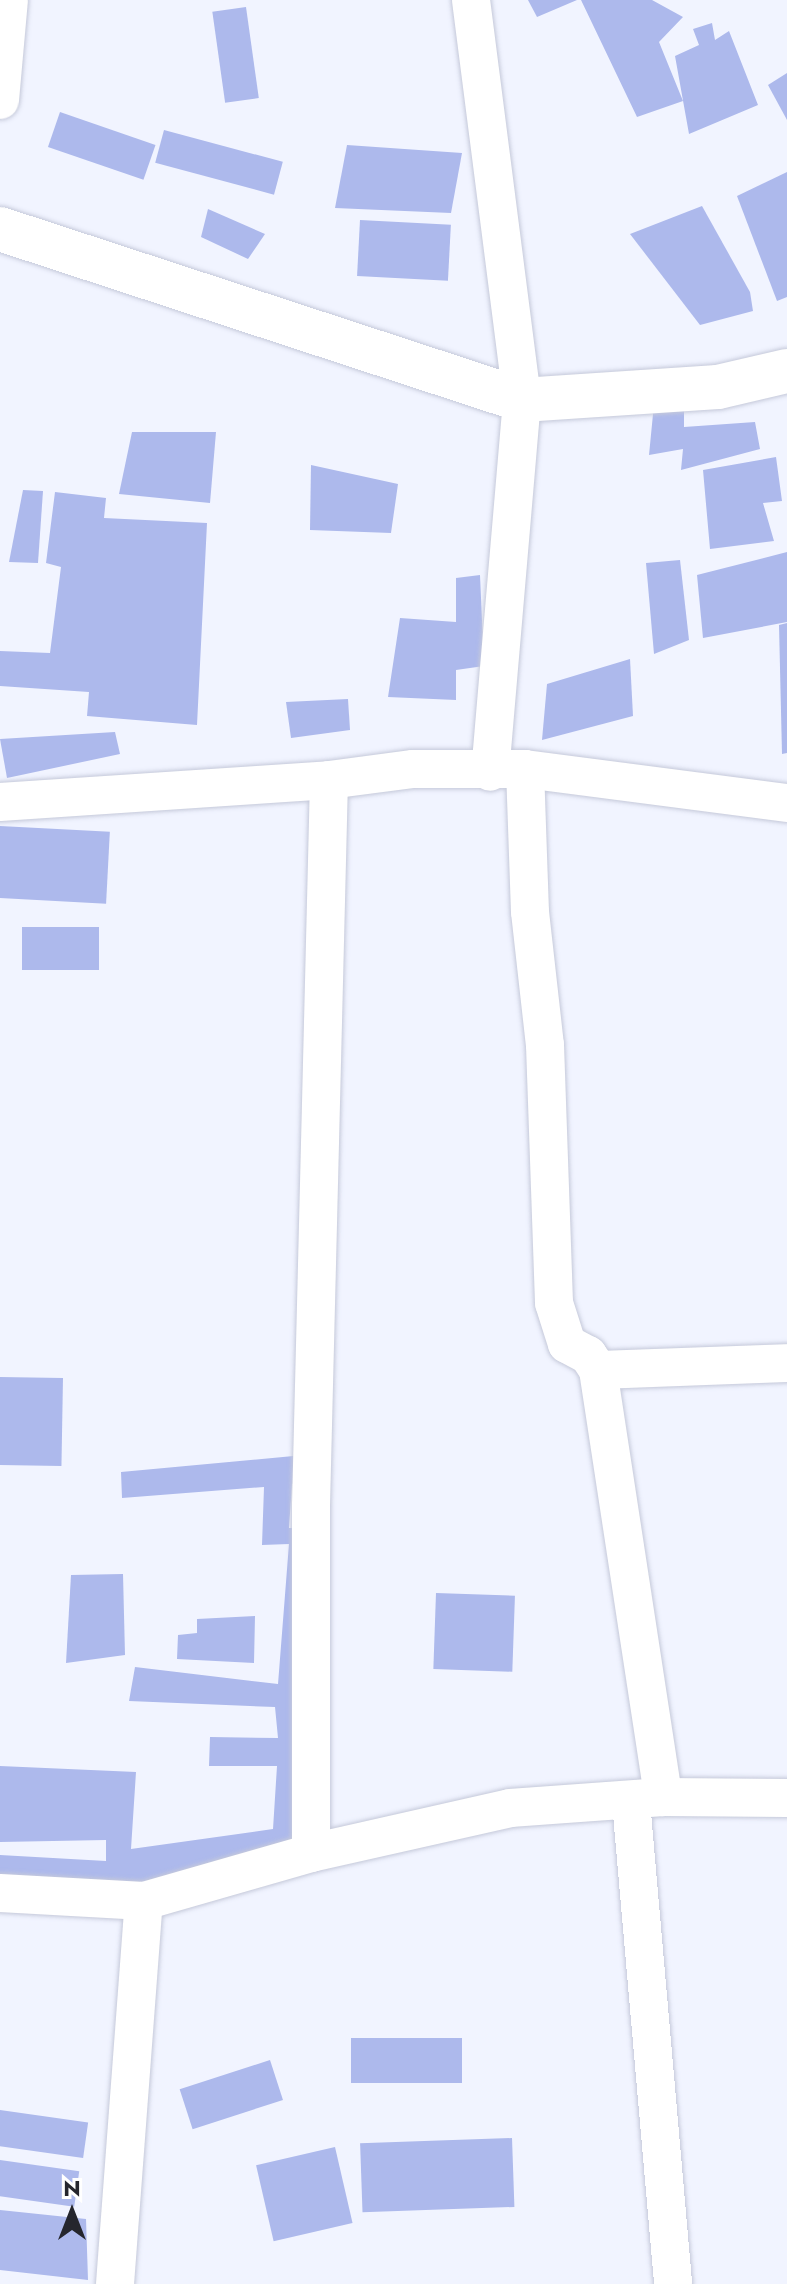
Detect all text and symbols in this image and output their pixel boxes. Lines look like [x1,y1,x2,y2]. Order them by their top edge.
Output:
north arrow [32,2172,112,2252]
text: N [63,2172,81,2204]

